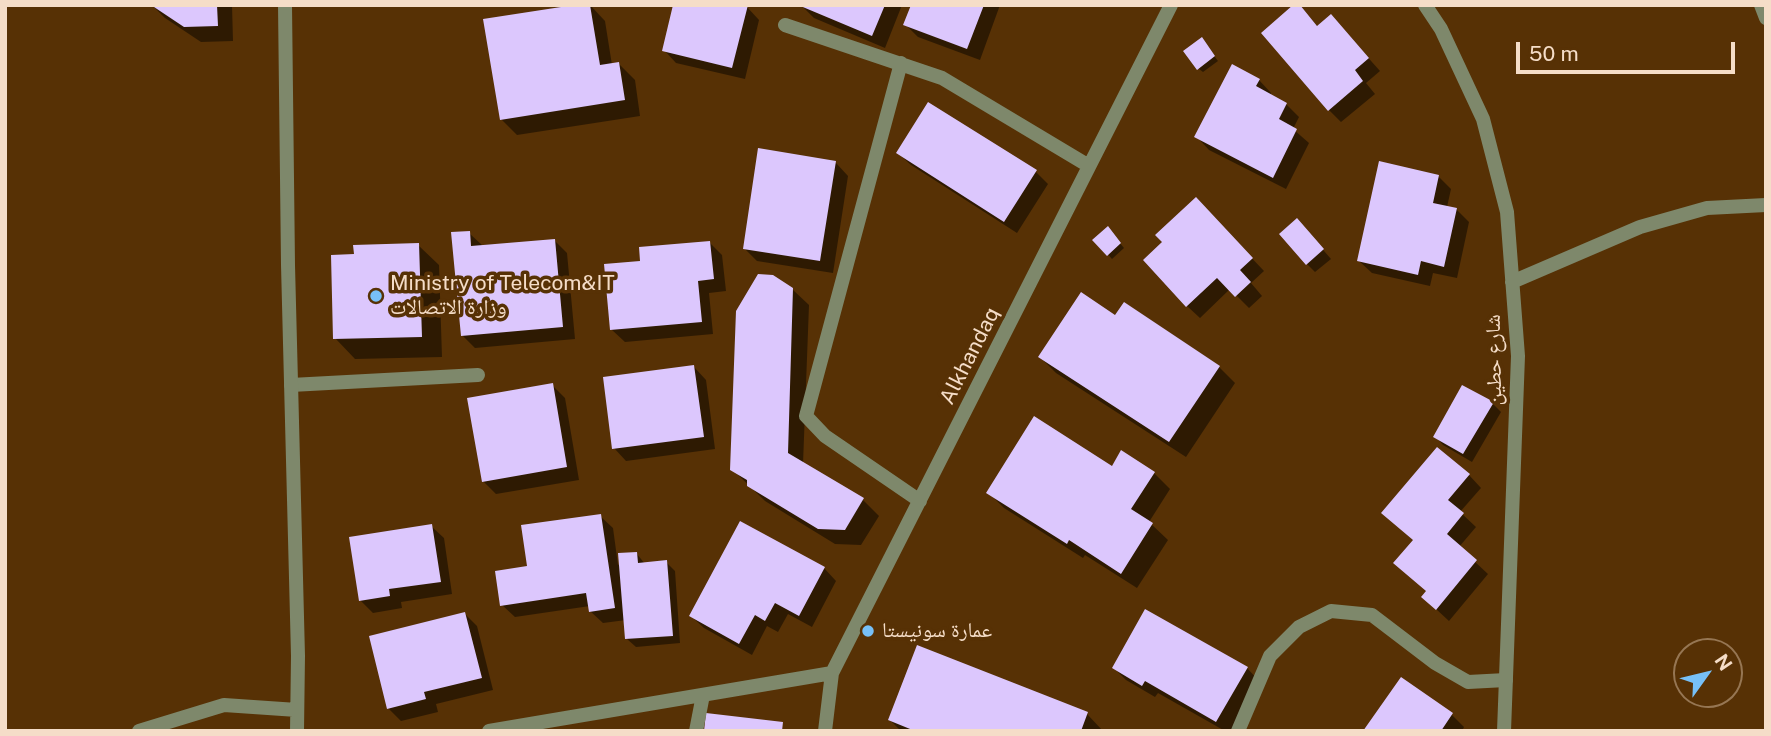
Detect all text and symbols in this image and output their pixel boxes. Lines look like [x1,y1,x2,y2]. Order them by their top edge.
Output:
scale bar [1519,28,1738,72]
text: 50 m [1529,41,1579,66]
place label: Ministry of Telecom&IT وزارة الاتصالات [390,271,615,321]
marker: Ministry of Telecom&IT وزارة الاتصالات [368,288,384,304]
street label: Alkhandaq [935,303,1005,409]
street label: شارع حطين [1481,314,1507,406]
place label: عمارة سونيستا [882,618,992,644]
marker: عمارة سونيستا [860,623,876,639]
north arrow [1673,638,1743,708]
text: N [1710,650,1737,675]

